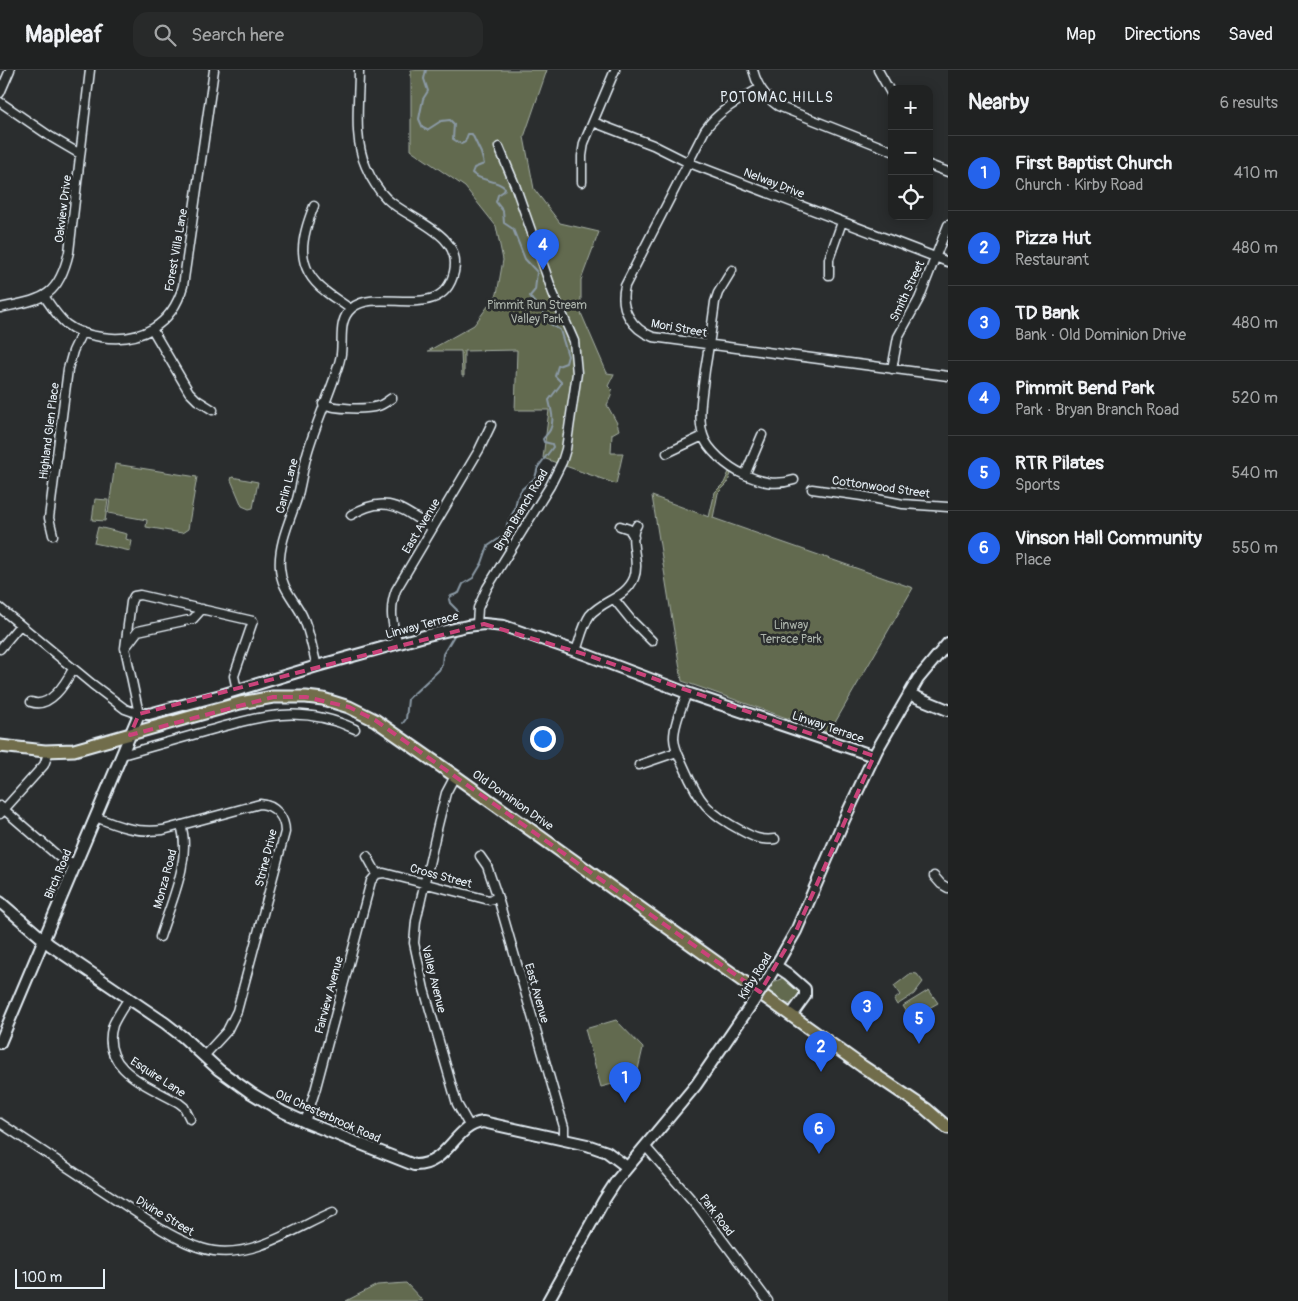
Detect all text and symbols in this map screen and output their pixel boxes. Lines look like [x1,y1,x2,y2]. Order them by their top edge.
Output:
search box [133,12,483,57]
text: Mapleaf [25,20,103,49]
icon: search [151,21,179,49]
text: Search here [191,23,284,47]
text: Map [1066,23,1096,46]
text: Directions [1124,23,1200,46]
text: Saved [1228,23,1273,46]
map controls [888,85,933,220]
button: + [888,85,933,130]
district label: POTOMAC HILLS [720,89,834,106]
text: Nearby [968,89,1029,116]
text: 6 results [1220,93,1278,113]
button: − [888,130,933,175]
text: First Baptist Church [1015,151,1172,175]
text: 1 [981,163,987,183]
text: 410 m [1234,163,1278,183]
street label: Nelway Drive [741,165,806,202]
street label: Oakview Drive [52,174,75,244]
button: locate [888,175,933,220]
text: Church · Kirby Road [1015,175,1143,195]
street label: Forest Villa Lane [162,207,191,293]
text: Pizza Hut [1015,226,1091,250]
pin: 4 [527,229,559,270]
text: 2 [980,238,988,258]
text: 480 m [1232,238,1278,258]
text: Restaurant [1015,250,1089,270]
street label: Smith Street [887,258,928,324]
park label: Pimmit Run Stream Valley Park [487,298,587,327]
text: TD Bank [1015,301,1079,325]
text: 3 [980,313,988,333]
text: 480 m [1232,313,1278,333]
street label: Mori Street [650,316,708,341]
text: Bank · Old Dominion Drive [1015,325,1186,345]
text: Pimmit Bend Park [1015,376,1155,400]
street label: Highland Glen Place [36,382,63,480]
text: 4 [979,388,989,408]
text: 520 m [1232,388,1278,408]
text: Park · Bryan Branch Road [1015,400,1179,420]
text: RTR Pilates [1015,451,1104,475]
street label: Carlin Lane [273,457,302,515]
text: 5 [980,463,988,483]
text: 540 m [1231,463,1278,483]
street label: Bryan Branch Road [491,466,552,554]
street label: Cottonwood Street [831,473,931,502]
text: Sports [1015,475,1060,495]
street label: East Avenue [399,496,444,556]
text: Vinson Hall Community [1015,526,1202,550]
text: 6 [979,538,989,558]
text: 550 m [1232,538,1278,558]
text: Place [1015,550,1051,570]
street label: Linway Terrace [384,609,460,642]
park label: Linway Terrace Park [760,618,822,647]
street label: Linway Terrace [790,708,866,747]
your location [530,726,556,752]
street label: Old Dominion Drive [469,767,556,834]
street label: Strine Drive [252,828,281,889]
street label: Birch Road [41,847,76,901]
street label: Monza Road [150,848,181,911]
street label: Cross Street [408,861,474,892]
street label: Valley Avenue [418,944,449,1014]
street label: Kirby Road [735,950,776,1002]
street label: Fairview Avenue [312,955,347,1035]
street label: East Avenue [521,962,552,1025]
pin: 3 [851,991,883,1032]
pin: 5 [903,1003,935,1044]
pin: 2 [805,1031,837,1072]
street label: Esquire Lane [127,1054,188,1101]
pin: 1 [609,1062,641,1103]
street label: Old Chesterbrook Road [273,1087,383,1146]
pin: 6 [803,1113,835,1154]
street label: Park Road [696,1191,737,1239]
street label: Divine Street [133,1193,197,1240]
scale bar [15,1266,105,1289]
text: 100 m [22,1269,62,1286]

